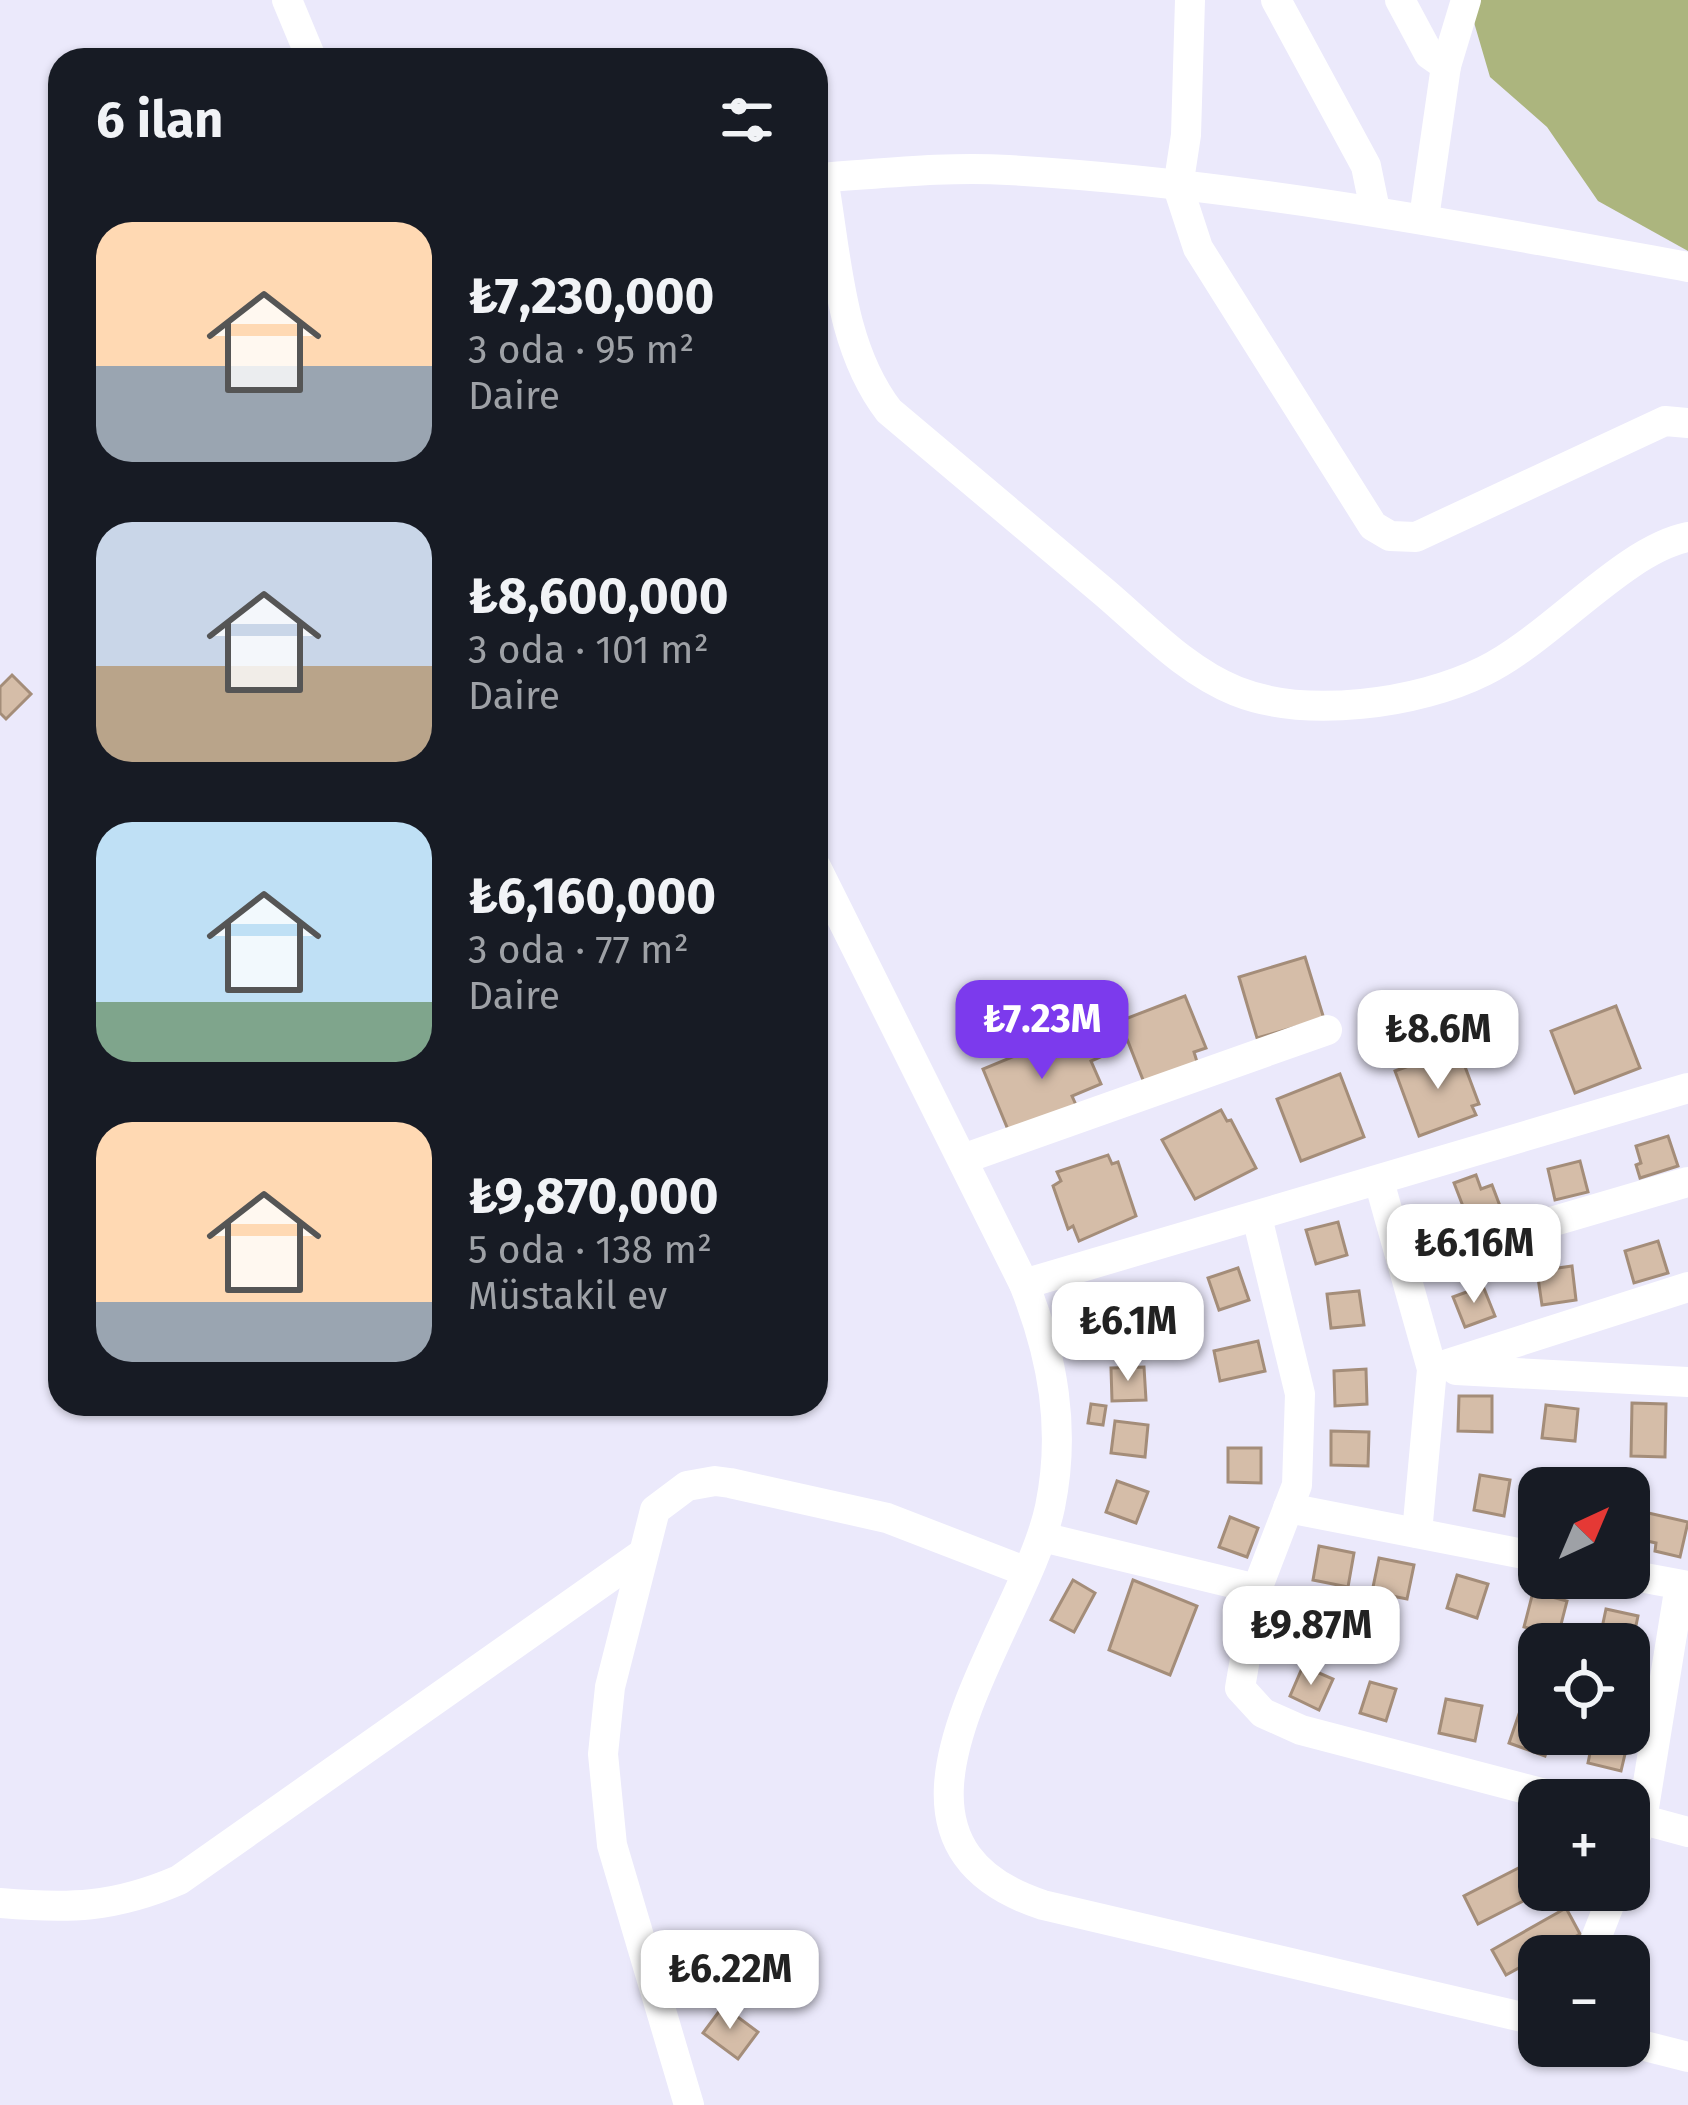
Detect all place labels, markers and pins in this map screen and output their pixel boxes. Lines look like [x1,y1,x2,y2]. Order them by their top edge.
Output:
pin: ₺7.23M [944,980,1140,1082]
pin: ₺8.6M [1354,990,1522,1092]
pin: ₺6.16M [1376,1204,1572,1306]
pin: ₺6.1M [1044,1282,1212,1384]
pin: ₺9.87M [1213,1586,1409,1688]
pin: ₺6.22M [632,1930,828,2032]

